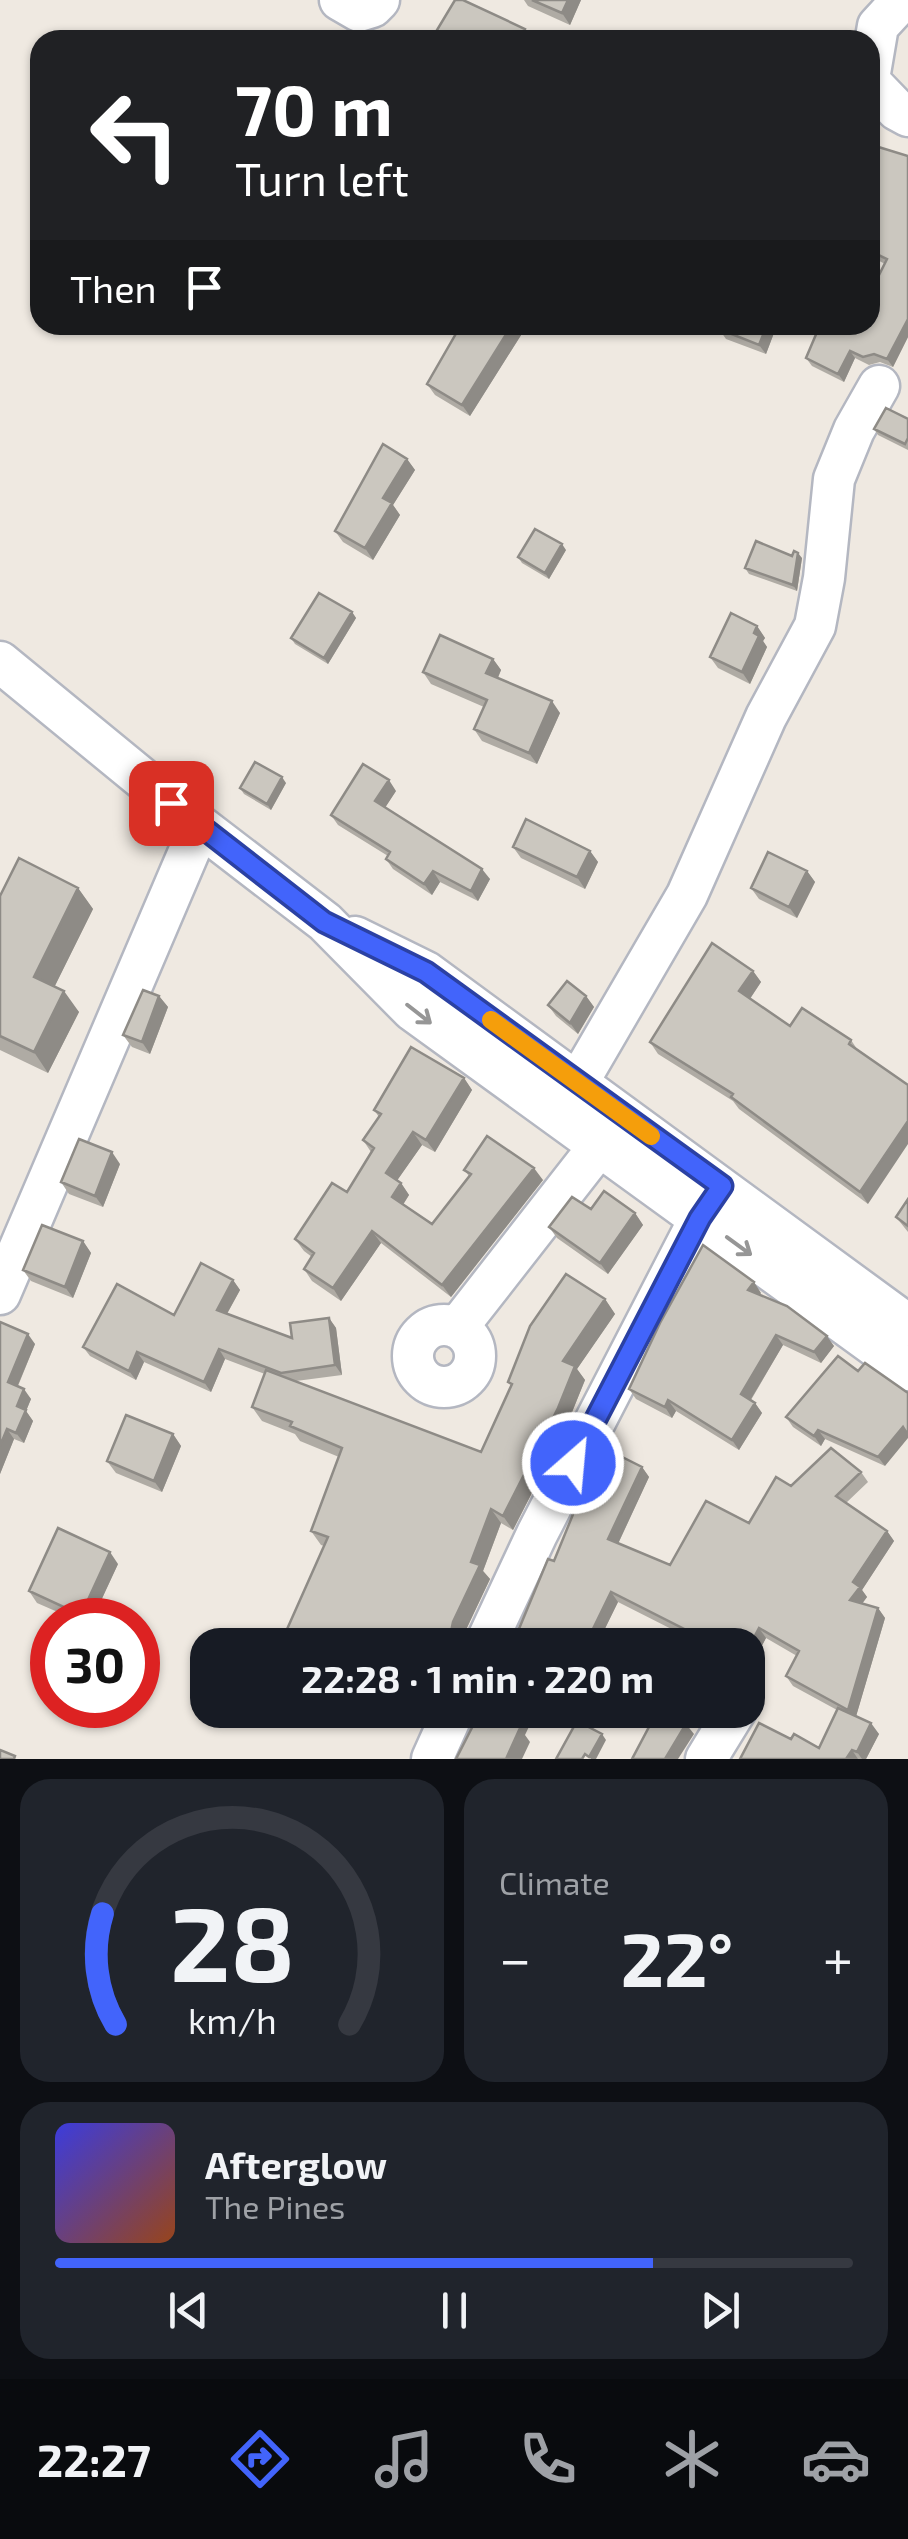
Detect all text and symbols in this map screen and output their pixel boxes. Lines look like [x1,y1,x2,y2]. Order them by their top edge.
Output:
text: 70 m [235,66,393,150]
icon: left [70,70,200,200]
text: Turn left [235,151,409,205]
icon: arrive [177,260,232,315]
text: Then [70,265,157,311]
pin [129,761,214,846]
icon: arrive [144,776,199,831]
one-way arrow [406,1003,432,1025]
one-way arrow [725,1236,752,1257]
position arrow [521,1411,625,1515]
speed limit sign: 30 [30,1598,160,1728]
text: 22:28 · 1 min · 220 m [301,1655,654,1701]
text: Climate [499,1863,610,1901]
text: 28 [169,1878,295,2003]
text: 22° [620,1912,733,2002]
text: − [499,1924,531,1990]
text: + [823,1924,853,1990]
text: km/h [188,1998,276,2041]
text: Afterglow [205,2141,387,2187]
text: The Pines [205,2187,345,2225]
icon: previous [161,2283,216,2338]
icon: pause [427,2283,482,2338]
icon: next [693,2283,748,2338]
icon: directions [225,2424,295,2494]
icon: music [369,2424,439,2494]
icon: phone [513,2424,583,2494]
icon: climate [657,2424,727,2494]
icon: car [801,2424,871,2494]
text: 22:27 [37,2432,151,2486]

